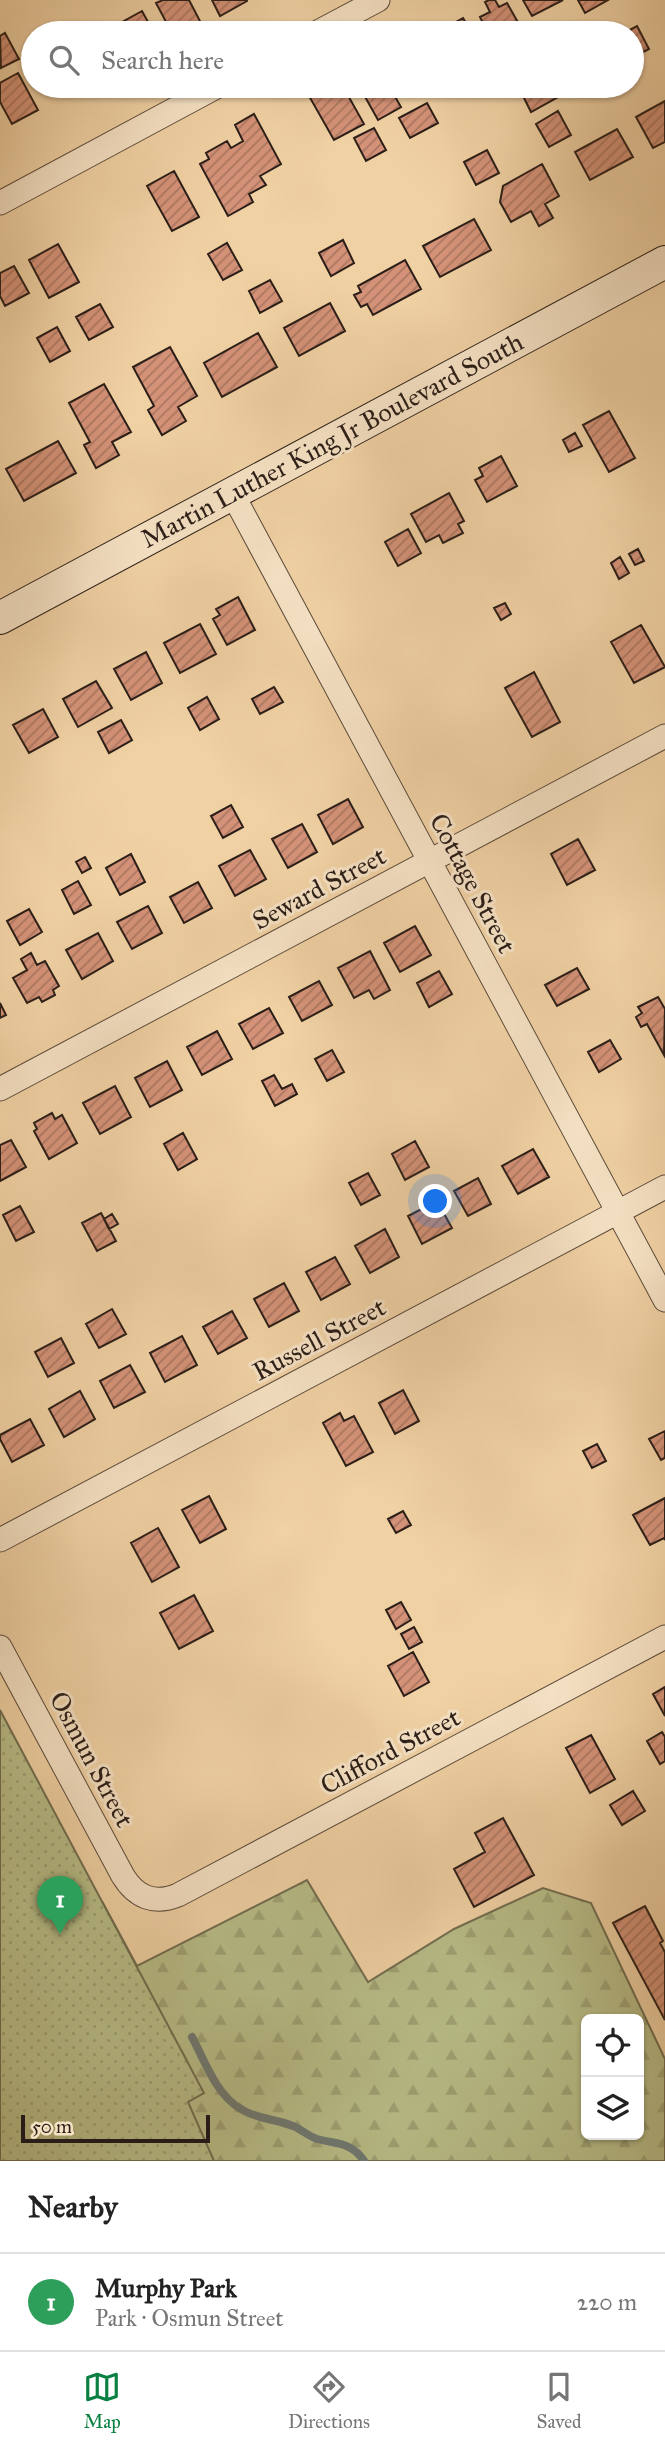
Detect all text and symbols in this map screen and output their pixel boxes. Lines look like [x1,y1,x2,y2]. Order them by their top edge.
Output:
search box [21,21,644,98]
icon: search [45,41,83,79]
text: Search here [101,44,224,76]
street label: Martin Luther King Jr Boulevard South [135,325,529,555]
street label: Cottage Street [423,808,523,958]
street label: Seward Street [247,839,391,937]
your location [418,1184,452,1218]
street label: Russell Street [247,1291,391,1387]
street label: Osmun Street [43,1686,141,1832]
street label: Clifford Street [315,1701,465,1801]
pin: 1 [37,1876,83,1934]
map controls [581,2014,644,2140]
button: locate [581,2014,644,2077]
button: layers [581,2077,644,2140]
scale bar [21,2112,210,2144]
text: 50 m [32,2115,72,2138]
text: Nearby [28,2189,118,2225]
text: Murphy Park [95,2272,237,2304]
text: 1 [46,2288,56,2316]
text: 220 m [577,2288,637,2316]
text: Park · Osmun Street [95,2304,283,2332]
tab: Map [83,2368,121,2433]
tab: Directions [288,2368,370,2433]
tab: Saved [537,2368,582,2433]

